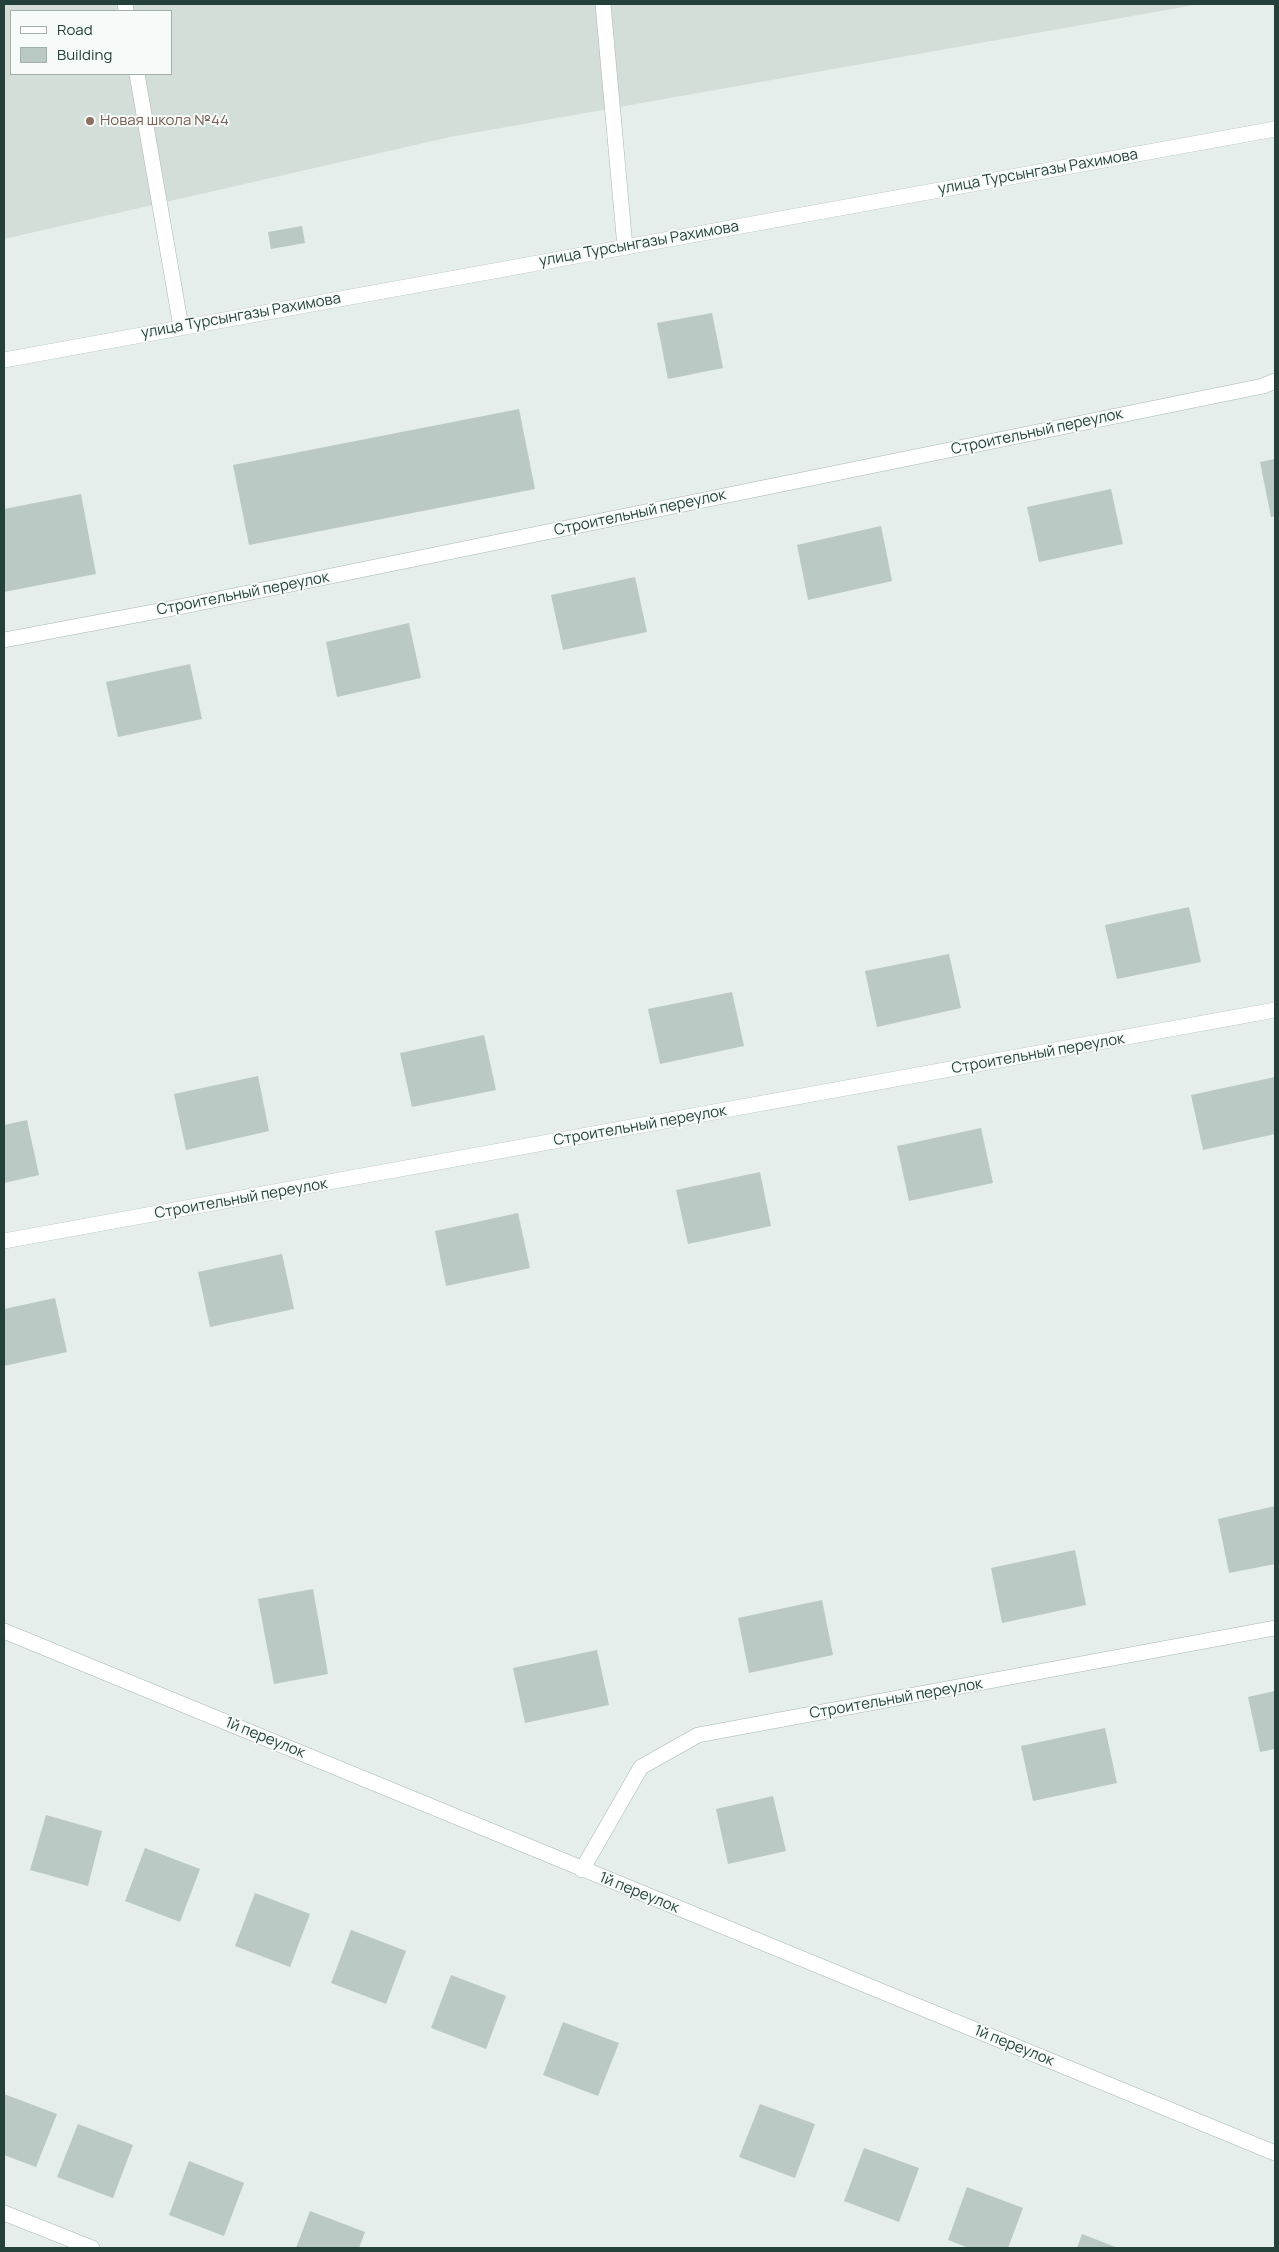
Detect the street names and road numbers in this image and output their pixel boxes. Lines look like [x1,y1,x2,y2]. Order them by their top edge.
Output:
street label: улица Турсынгазы Рахимова [937,146,1139,198]
street label: улица Турсынгазы Рахимова [538,218,740,270]
street label: улица Турсынгазы Рахимова [140,290,342,342]
street label: Строительный переулок [949,405,1125,459]
street label: Строительный переулок [552,486,728,540]
street label: Строительный переулок [155,568,331,620]
street label: Строительный переулок [950,1030,1126,1078]
street label: Строительный переулок [552,1102,728,1150]
street label: Строительный переулок [153,1175,329,1223]
street label: Строительный переулок [808,1675,984,1723]
street label: 1й переулок [222,1714,308,1762]
street label: 1й переулок [596,1869,682,1917]
street label: 1й переулок [971,2022,1057,2070]

